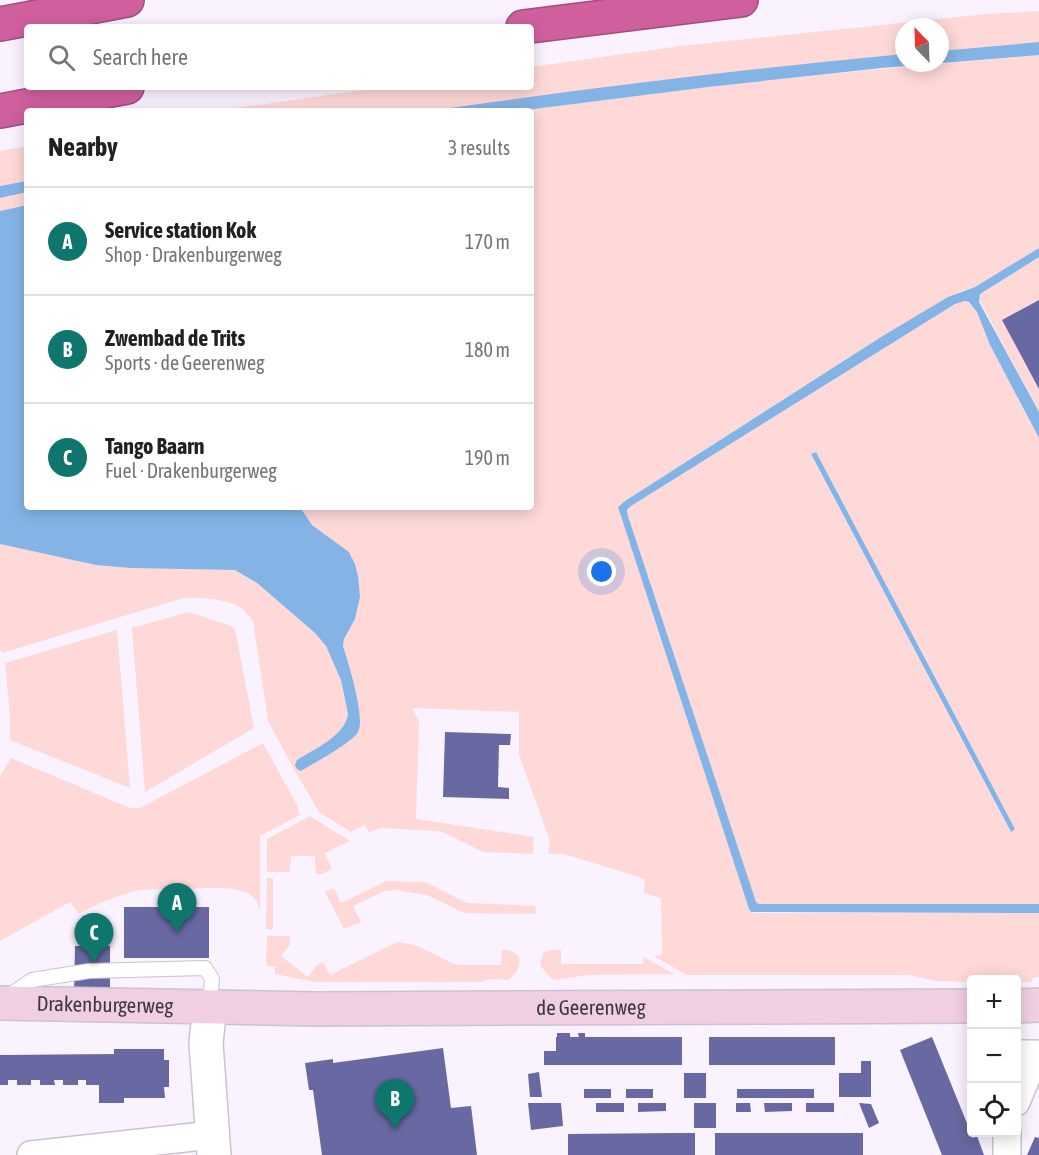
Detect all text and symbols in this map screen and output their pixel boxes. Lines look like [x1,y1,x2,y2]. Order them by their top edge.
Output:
north arrow [895,18,949,72]
search box [24,24,534,90]
icon: search [45,41,78,74]
text: Search here [93,44,188,70]
text: Nearby [48,132,118,162]
text: 3 results [448,136,510,159]
text: Service station Kok [105,217,256,243]
text: A [63,230,72,253]
text: 170 m [465,230,510,253]
text: Shop · Drakenburgerweg [105,243,282,266]
text: Zwembad de Trits [105,325,245,351]
text: B [63,338,72,361]
text: 180 m [465,338,510,361]
text: Sports · de Geerenweg [105,351,265,374]
text: Tango Baarn [105,433,204,459]
text: C [63,446,72,469]
text: 190 m [465,446,510,469]
text: Fuel · Drakenburgerweg [105,459,277,482]
your location [587,557,616,586]
pin: A [158,884,196,933]
pin: C [74,914,113,963]
map controls [967,975,1021,1137]
button: + [967,975,1021,1029]
street label: Drakenburgerweg [36,991,174,1017]
street label: de Geerenweg [536,994,646,1019]
button: − [967,1029,1021,1083]
pin: B [376,1080,414,1129]
button: locate [967,1083,1021,1137]

